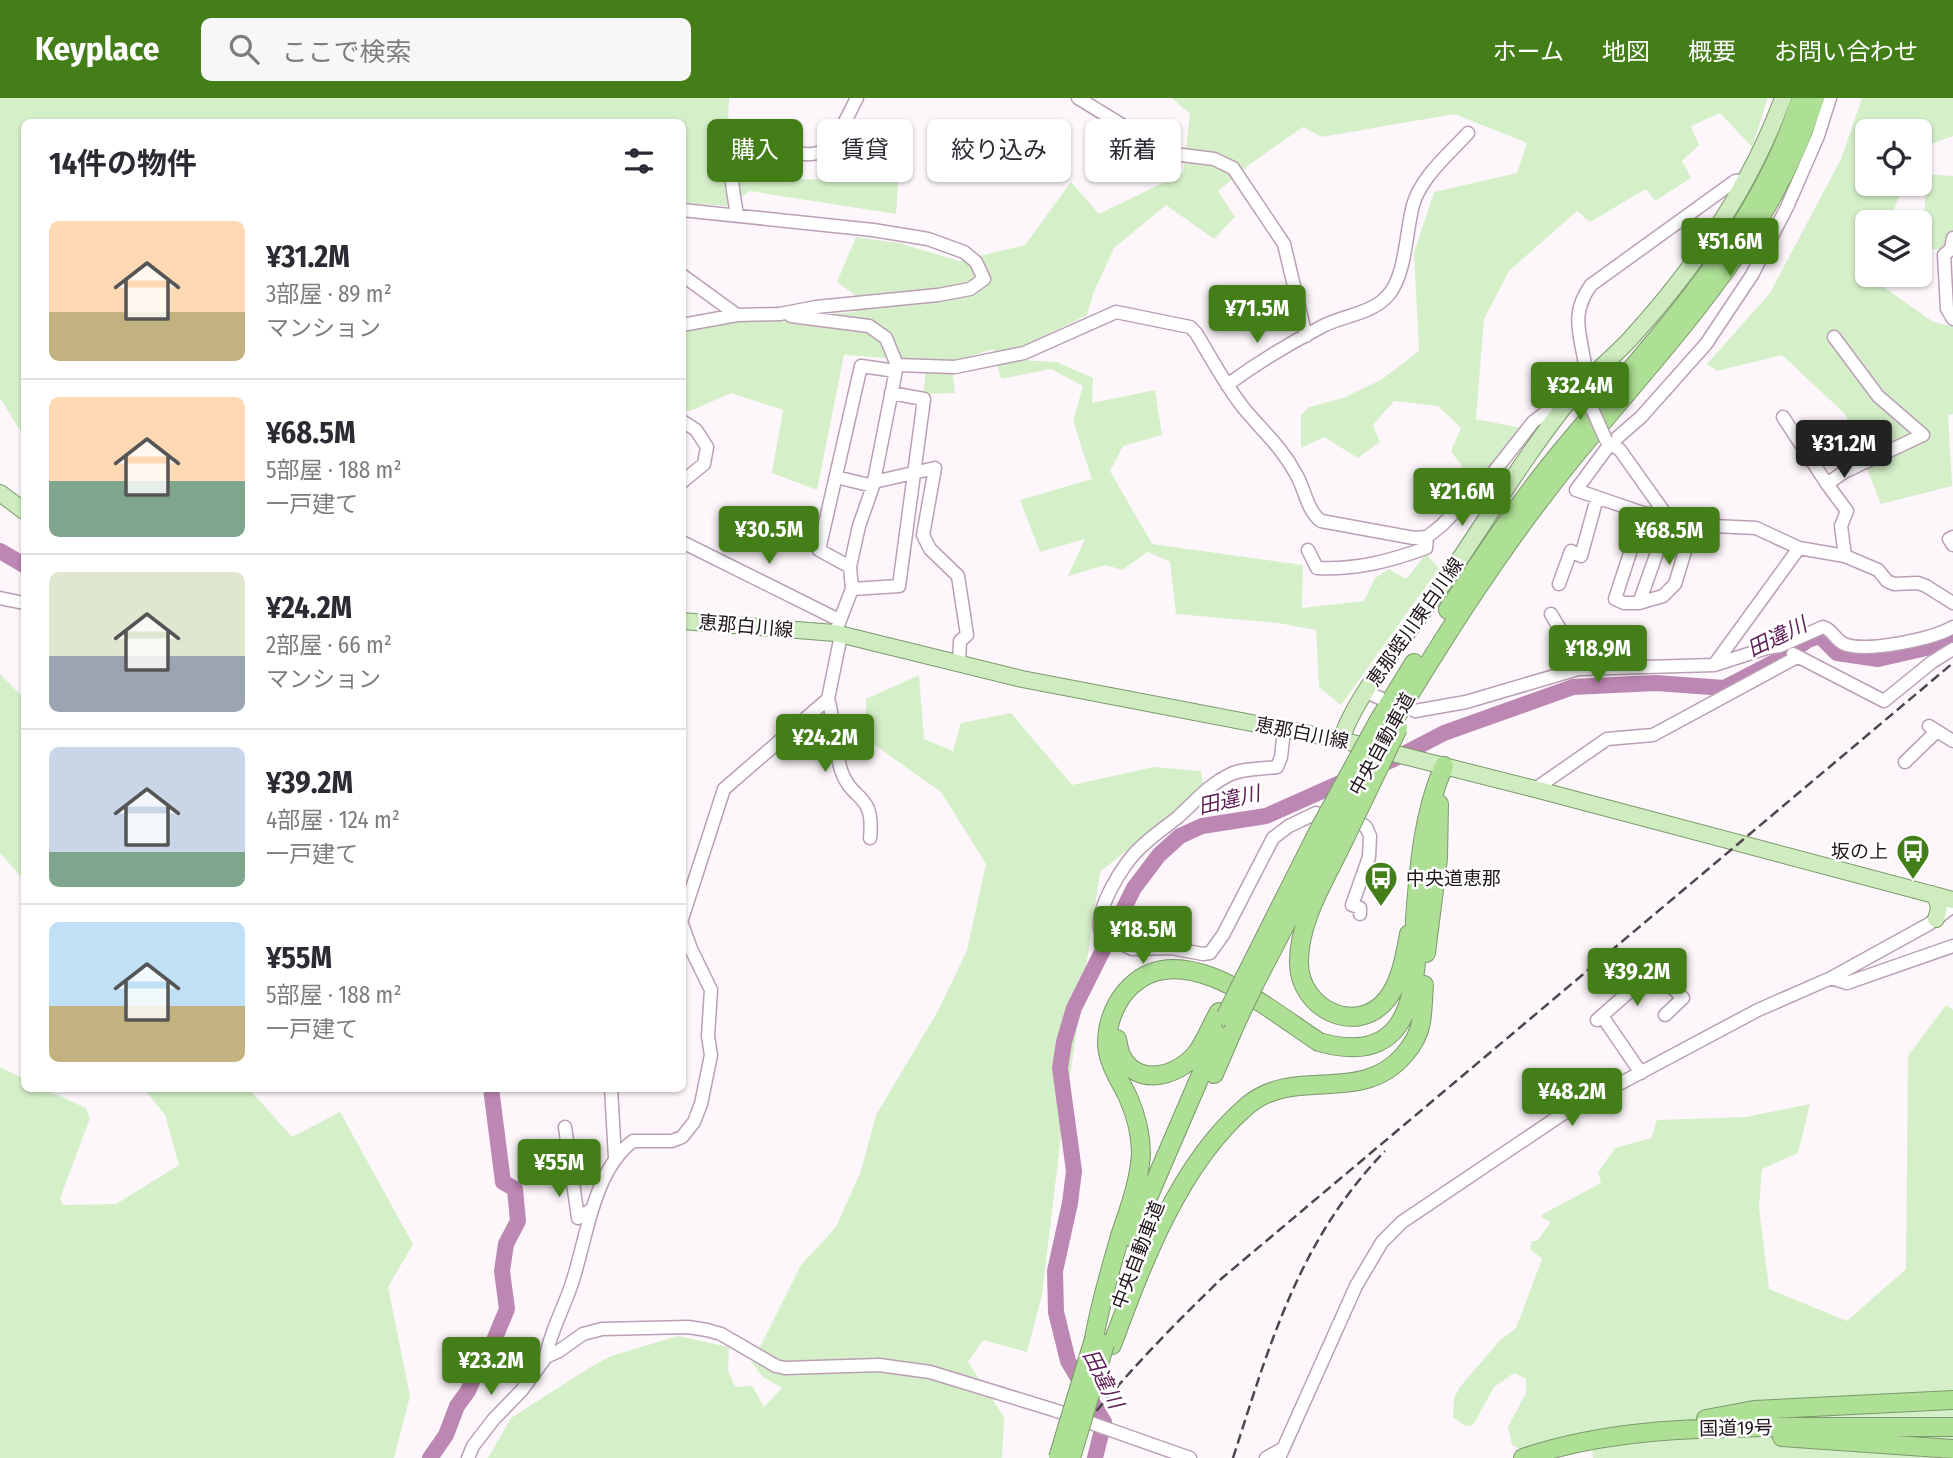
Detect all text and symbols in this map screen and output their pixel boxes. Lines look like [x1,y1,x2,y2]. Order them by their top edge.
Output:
search box [201,18,691,81]
text: Keyplace [35,29,159,69]
icon: search [225,30,263,68]
text: ここで検索 [281,37,411,68]
text: ホーム [1493,38,1564,66]
text: 地図 [1602,38,1650,66]
text: 概要 [1688,38,1736,66]
text: お問い合わせ [1774,38,1918,66]
chip: 購入 [707,119,803,182]
chip: 賃貸 [817,119,913,182]
chip: 絞り込み [927,119,1071,182]
chip: 新着 [1085,119,1181,182]
map controls [1855,119,1932,287]
button: locate [1855,119,1932,196]
icon: filters [620,142,658,180]
text: 14件の物件 [49,146,197,182]
button: layers [1855,210,1932,287]
pin: ¥51.6M [1673,218,1787,278]
text: ¥51.6M [1697,227,1763,255]
text: ¥31.2M [266,239,350,275]
icon: home [105,249,189,333]
text: 3部屋 · 89 m² [266,280,392,308]
pin: ¥71.5M [1200,286,1314,345]
text: ¥71.5M [1225,294,1289,322]
text: マンション [266,314,381,342]
pin: ¥32.4M [1523,362,1637,422]
text: ¥32.4M [1547,371,1613,399]
text: ¥68.5M [266,415,356,451]
pin: ¥31.2M [1787,420,1901,480]
icon: home [105,425,189,509]
text: ¥31.2M [1812,429,1876,457]
text: 5部屋 · 188 m² [266,456,402,484]
pin: ¥21.6M [1405,468,1519,528]
text: ¥21.6M [1429,477,1495,505]
text: 一戸建て [266,490,358,518]
pin: ¥30.5M [712,506,826,566]
pin: ¥68.5M [1612,508,1726,567]
text: ¥30.5M [735,515,803,543]
text: ¥68.5M [1635,516,1703,544]
street label: 恵那蛭川東白川線 [1362,553,1468,691]
text: ¥24.2M [266,590,352,626]
icon: home [105,600,189,684]
street label: 恵那白川線 [698,610,794,642]
water label: 田違川 [1743,611,1813,662]
pin: ¥18.9M [1541,626,1655,685]
text: 2部屋 · 66 m² [266,631,392,659]
text: ¥18.9M [1565,634,1631,662]
text: マンション [266,665,381,693]
street label: 中央自動車道 [1344,689,1420,799]
street label: 恵那白川線 [1253,713,1351,753]
pin: ¥24.2M [768,714,882,774]
text: ¥24.2M [792,723,858,751]
text: ¥39.2M [266,765,353,801]
icon: home [105,775,189,859]
water label: 田違川 [1195,780,1265,820]
text: 4部屋 · 124 m² [266,806,400,834]
bus stop icon: 坂の上 [1894,832,1932,881]
text: 一戸建て [266,840,358,868]
place label: 坂の上 [1831,840,1888,863]
bus stop icon: 中央道恵那 [1362,859,1400,908]
place label: 中央道恵那 [1406,867,1501,890]
pin: ¥18.5M [1086,906,1200,966]
text: ¥18.5M [1110,915,1176,943]
text: ¥55M [266,940,332,976]
pin: ¥39.2M [1580,948,1694,1008]
icon: home [105,950,189,1034]
text: ¥39.2M [1604,957,1670,985]
text: 5部屋 · 188 m² [266,981,402,1009]
text: 一戸建て [266,1015,358,1043]
pin: ¥48.2M [1515,1068,1629,1128]
text: ¥48.2M [1538,1077,1606,1105]
pin: ¥55M [518,1140,600,1199]
text: ¥55M [534,1148,584,1176]
street label: 中央自動車道 [1107,1198,1169,1312]
pin: ¥23.2M [434,1338,548,1397]
water label: 田違川 [1077,1345,1130,1415]
text: ¥23.2M [458,1346,524,1374]
street label: 国道19号 [1699,1416,1773,1440]

